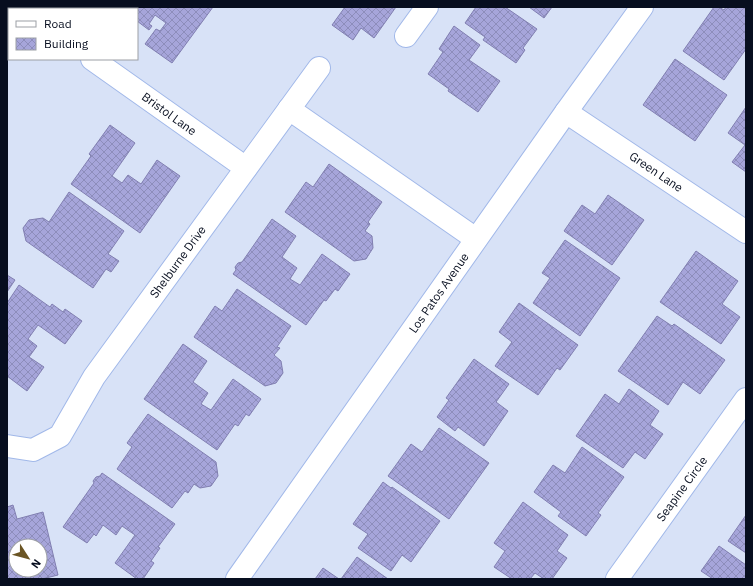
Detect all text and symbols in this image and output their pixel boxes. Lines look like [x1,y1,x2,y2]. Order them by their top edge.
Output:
legend [8,8,138,60]
text: Road [44,16,72,31]
text: Building [44,36,89,51]
street label: Bristol Lane [139,89,200,139]
street label: Green Lane [627,148,686,195]
street label: Shelburne Drive [146,222,209,301]
street label: Los Patos Avenue [405,249,472,336]
street label: Seapine Circle [653,453,710,524]
north arrow [8,538,48,578]
text: N [28,557,44,571]

